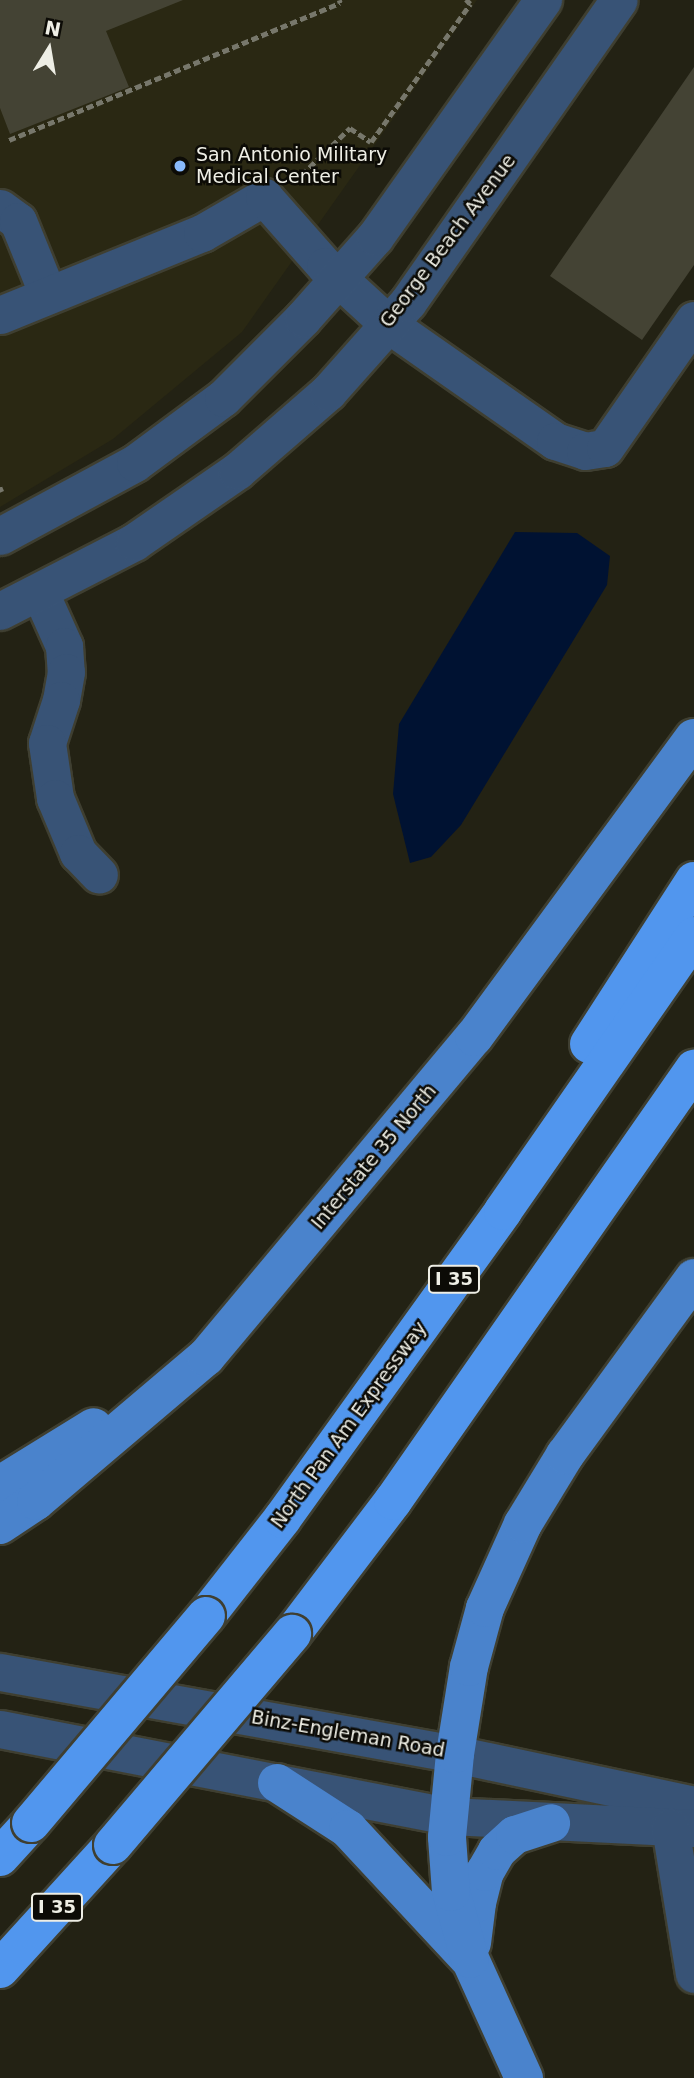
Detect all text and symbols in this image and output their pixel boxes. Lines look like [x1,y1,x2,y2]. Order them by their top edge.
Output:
north arrow [14,14,84,84]
text: N [43,16,63,41]
place label: San Antonio Military Medical Center [196,144,387,188]
street label: George Beach Avenue [375,150,521,332]
marker: San Antonio Military Medical Center [170,156,190,176]
street label: Interstate 35 North [307,1080,441,1234]
road number: I 35 [428,1264,480,1294]
street label: North Pan Am Expressway [266,1317,432,1533]
street label: Binz-Engleman Road [249,1706,447,1762]
road number: I 35 [31,1893,83,1922]

